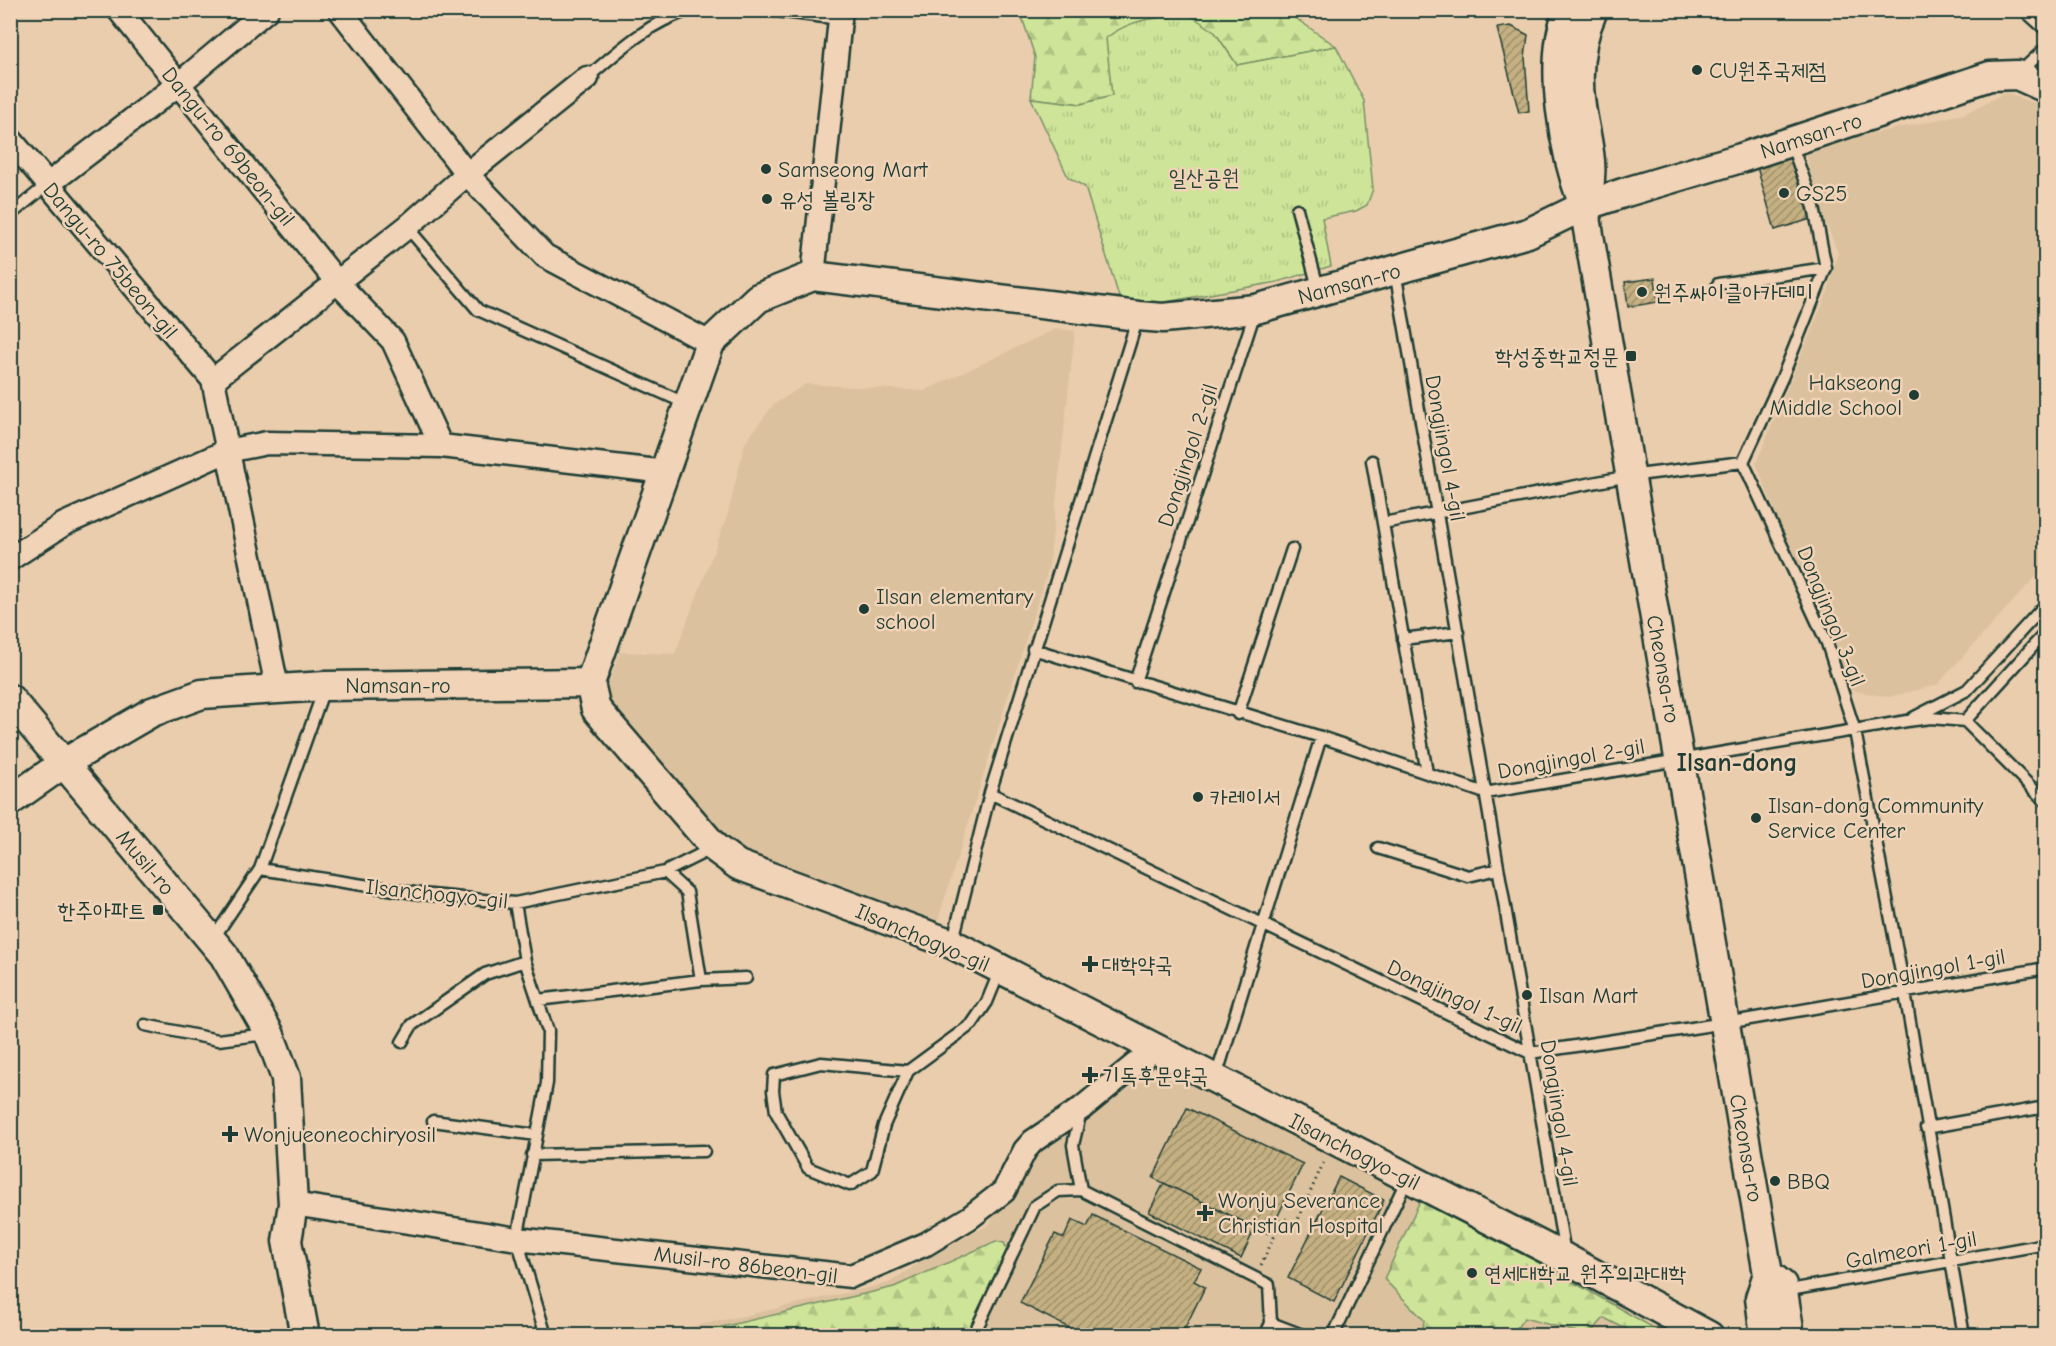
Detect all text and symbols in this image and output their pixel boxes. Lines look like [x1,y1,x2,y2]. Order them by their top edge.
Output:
place label: CU원주국제점 [1709,58,1826,84]
street label: Dangu-ro 69beon-gil [156,62,300,231]
marker: CU원주국제점 [1690,63,1704,77]
street label: Namsan-ro [1757,107,1865,165]
place label: Samseong Mart [778,157,928,183]
marker: Samseong Mart [759,162,773,176]
park label: 일산공원 [1169,165,1239,191]
street label: Dangu-ro 75beon-gil [37,177,183,344]
place label: GS25 [1796,181,1847,207]
marker: GS25 [1777,186,1791,200]
place label: 유성 볼링장 [779,187,875,213]
marker: 유성 볼링장 [760,192,774,206]
street label: Namsan-ro [1295,258,1404,310]
place label: 원주싸이클아카데미 [1654,280,1813,306]
marker: 원주싸이클아카데미 [1635,285,1649,299]
place label: 학성중학교정문 [1495,344,1619,370]
marker: 학성중학교정문 [1624,349,1638,363]
place label: Hakseong Middle School [1769,370,1902,421]
street label: Dongjingol 4-gil [1419,373,1471,523]
street label: Dongjingol 2-gil [1153,380,1223,530]
marker: Hakseong Middle School [1907,388,1921,402]
street label: Dongjingol 3-gil [1791,543,1871,690]
place label: Ilsan elementary school [876,584,1033,635]
marker: Ilsan elementary school [857,602,871,616]
street label: Cheonsa-ro [1641,613,1685,725]
street label: Namsan-ro [345,673,451,699]
street label: Dongjingol 2-gil [1496,733,1647,785]
district label: Ilsan-dong [1676,748,1798,778]
place label: 카레이서 [1210,785,1281,811]
marker: 카레이서 [1191,790,1205,804]
place label: Ilsan-dong Community Service Center [1768,793,1984,844]
marker: Ilsan-dong Community Service Center [1749,811,1763,825]
street label: Musil-ro [110,825,180,901]
street label: Ilsanchogyo-gil [364,874,509,914]
place label: 한주아파트 [57,898,146,924]
street label: Ilsanchogyo-gil [852,898,994,978]
marker: 한주아파트 [151,903,165,917]
street label: Dongjingol 1-gil [1859,943,2007,994]
place label: 대학약국 [1102,952,1173,978]
street label: Dongjingol 1-gil [1383,954,1526,1040]
marker: 대학약국 [1083,957,1097,971]
place label: Ilsan Mart [1539,983,1638,1009]
marker: Ilsan Mart [1520,988,1534,1002]
street label: Dongjingol 4-gil [1535,1038,1583,1188]
place label: 기독후문약국 [1102,1063,1208,1089]
marker: 기독후문약국 [1083,1068,1097,1082]
street label: Cheonsa-ro [1724,1092,1768,1204]
street label: Ilsanchogyo-gil [1285,1108,1424,1196]
place label: Wonjueoneochiryosil [244,1122,436,1148]
marker: Wonjueoneochiryosil [221,1125,239,1143]
place label: BBQ [1787,1169,1830,1195]
marker: BBQ [1768,1174,1782,1188]
place label: Wonju Severance Christian Hospital [1218,1188,1383,1239]
marker: Wonju Severance Christian Hospital [1196,1204,1214,1222]
street label: Galmeori 1-gil [1843,1226,1979,1274]
street label: Musil-ro 86beon-gil [652,1241,839,1289]
place label: 연세대학교 원주의과대학 [1484,1261,1686,1287]
marker: 연세대학교 원주의과대학 [1465,1266,1479,1280]

